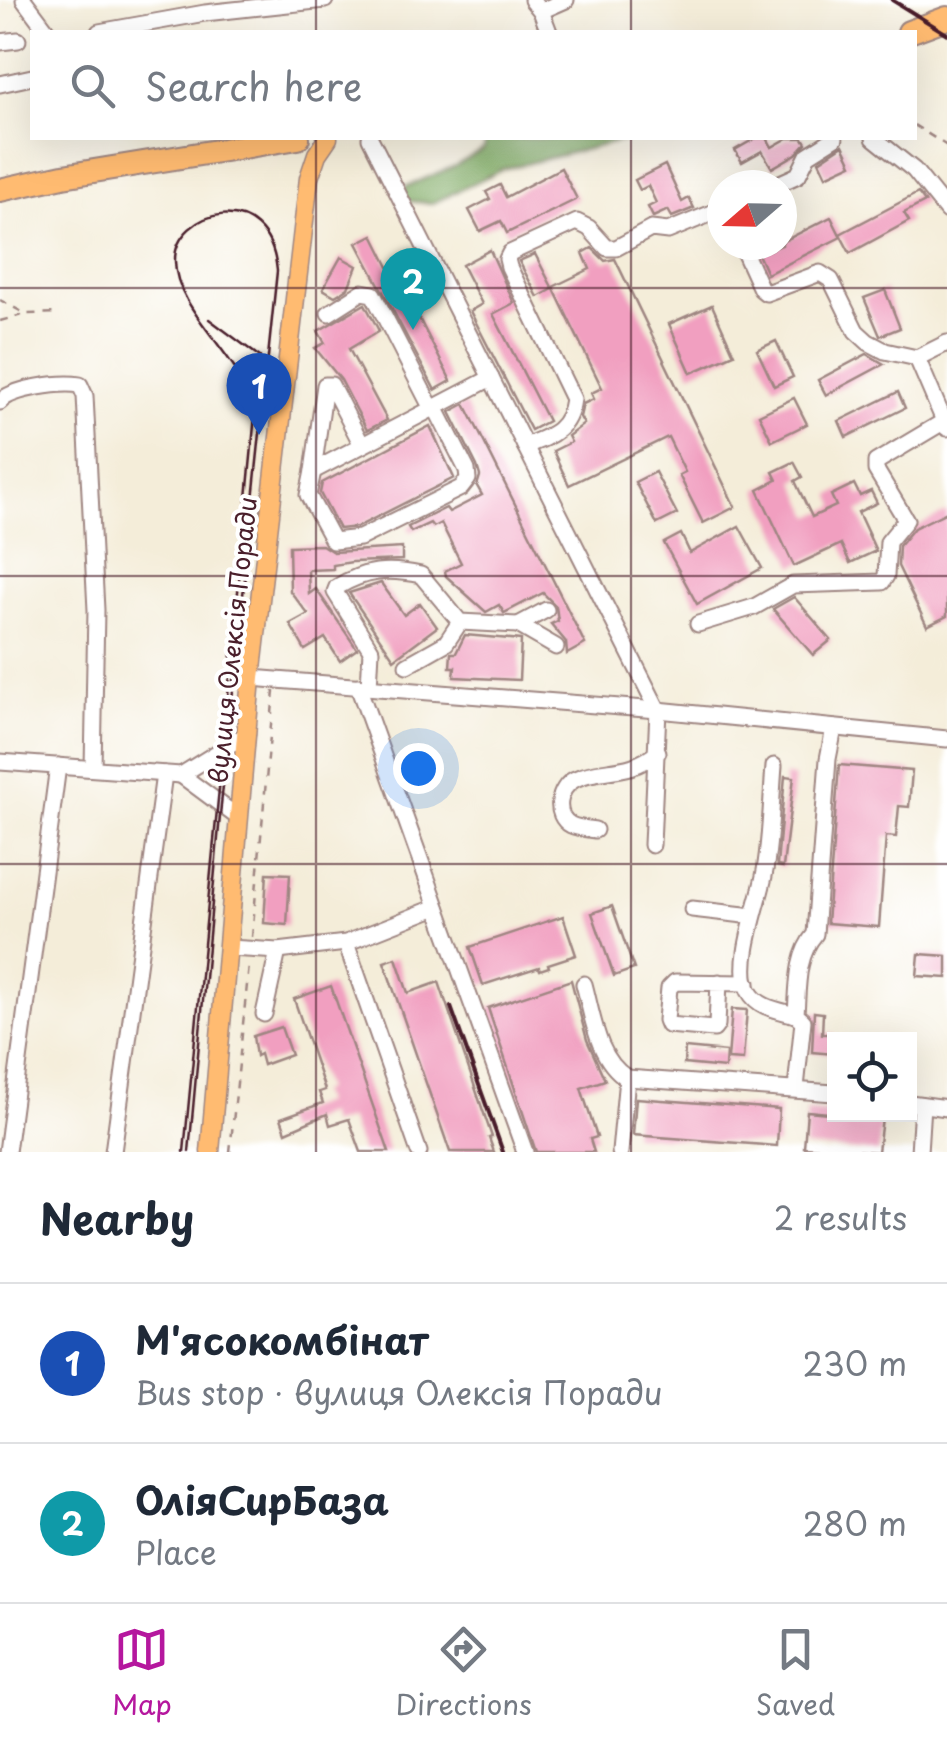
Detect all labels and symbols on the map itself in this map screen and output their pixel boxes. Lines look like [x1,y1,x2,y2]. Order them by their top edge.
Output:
north arrow [707,170,797,260]
pin: 2 [380,248,446,330]
pin: 1 [226,352,292,435]
street label: вулиця Олексія Поради [198,495,266,785]
your location [393,743,444,794]

